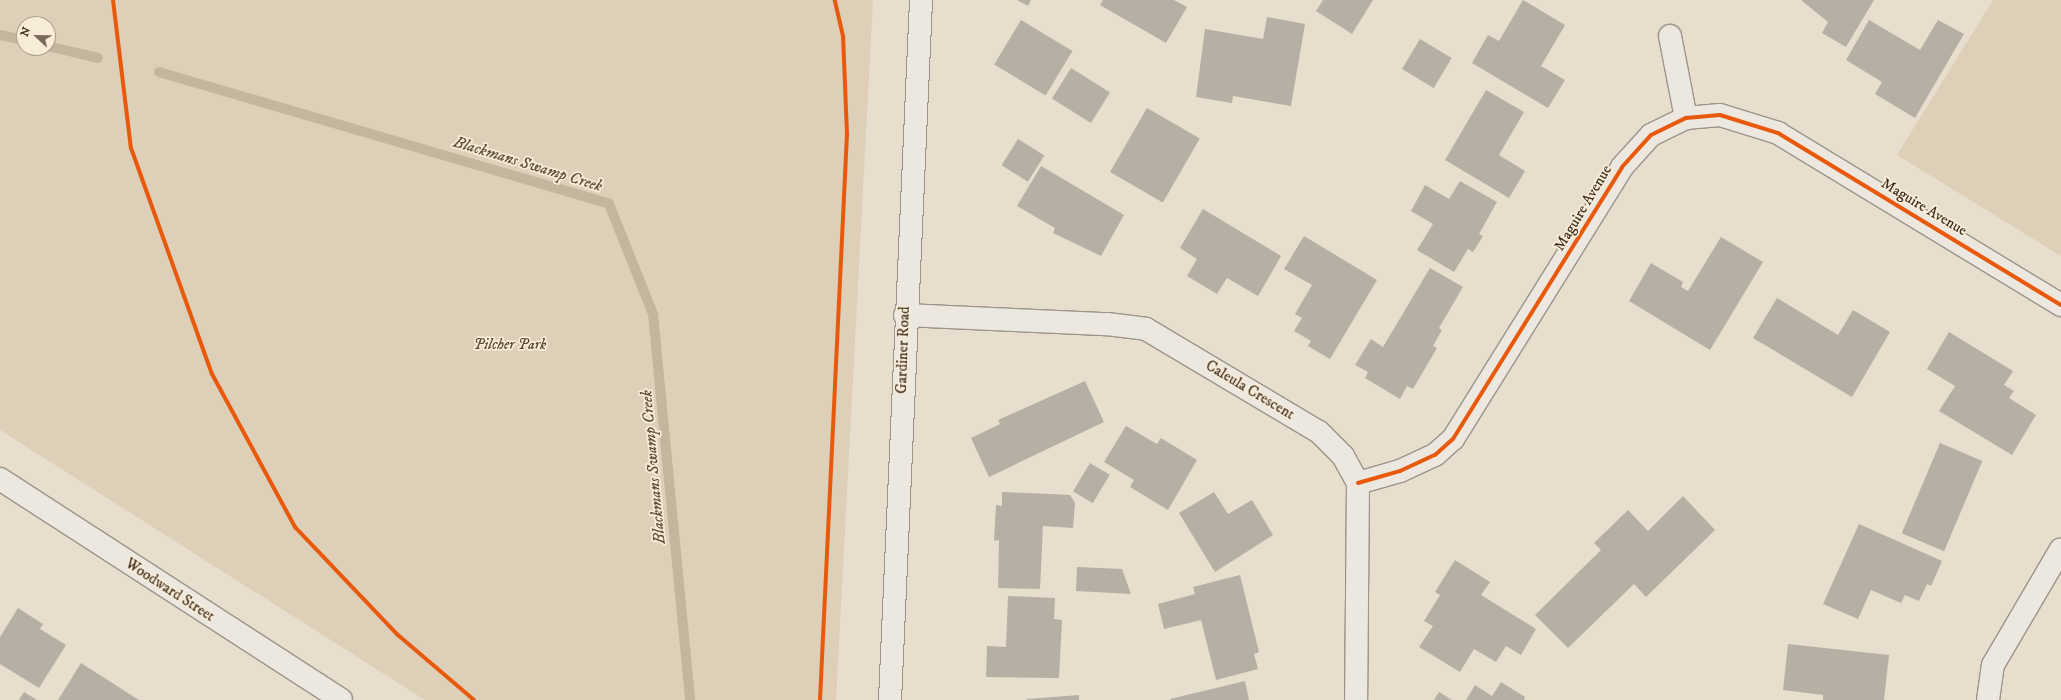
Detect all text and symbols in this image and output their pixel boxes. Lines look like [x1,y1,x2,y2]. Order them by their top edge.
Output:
north arrow [16,16,56,56]
text: N [18,25,34,39]
water label: Blackmans Swamp Creek [451,132,605,196]
street label: Maguire Avenue [1550,162,1616,254]
street label: Maguire Avenue [1878,174,1970,240]
street label: Gardiner Road [892,306,914,394]
park label: Pilcher Park [474,336,546,354]
street label: Caleula Crescent [1202,356,1298,424]
water label: Blackmans Swamp Creek [637,389,669,545]
street label: Woodward Street [122,554,218,626]

